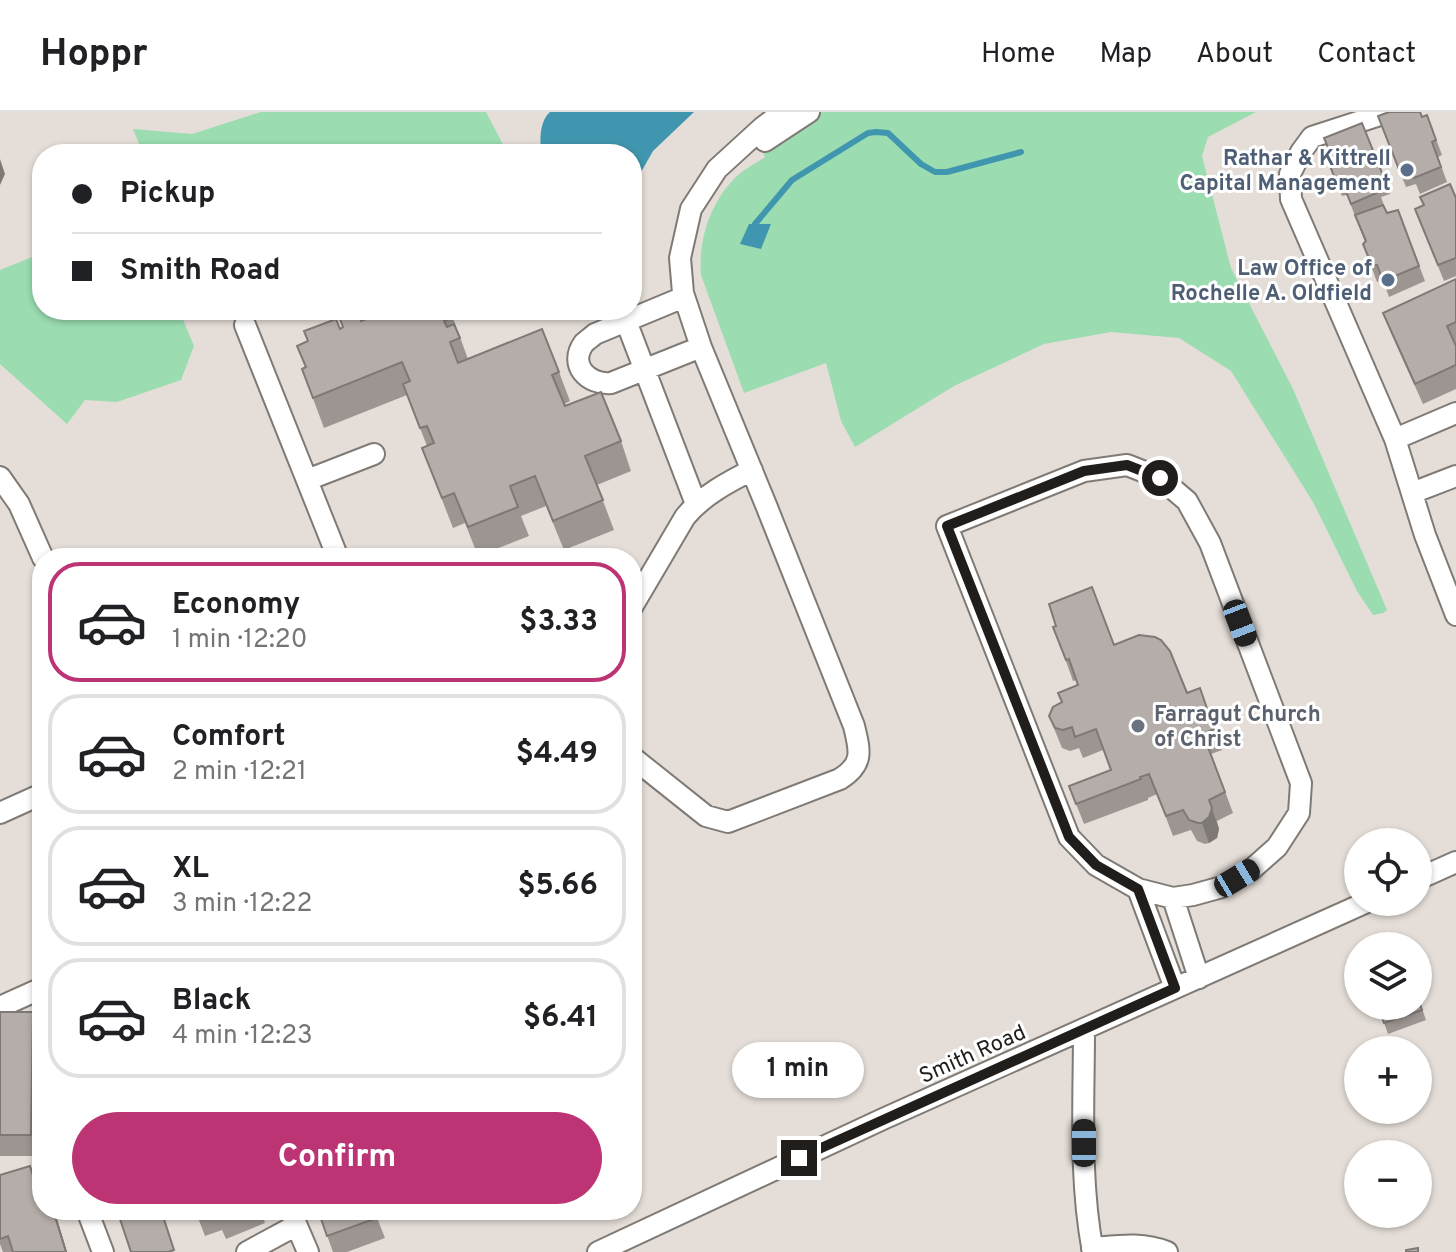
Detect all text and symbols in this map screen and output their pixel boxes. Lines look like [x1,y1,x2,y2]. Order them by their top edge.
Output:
text: Hoppr [40,31,148,80]
text: Home [981,37,1055,73]
text: Map [1099,37,1152,73]
text: About [1196,37,1273,73]
text: Contact [1317,37,1416,73]
place label: Rathar & Kittrell Capital Management [1179,146,1391,198]
marker: Rathar & Kittrell Capital Management [1398,161,1416,179]
text: Pickup [120,176,215,213]
text: Smith Road [120,253,281,290]
place label: Law Office of Rochelle A. Oldfield [1171,256,1372,308]
marker: Law Office of Rochelle A. Oldfield [1379,271,1397,289]
route start [1142,460,1178,496]
icon: car [76,586,148,658]
text: Economy [172,587,300,624]
car [1220,596,1260,650]
text: $3.33 [519,604,598,641]
text: 1 min · 12:20 [172,624,307,657]
place label: Farragut Church of Christ [1154,702,1321,754]
marker: Farragut Church of Christ [1129,717,1147,735]
icon: car [76,718,148,790]
text: Comfort [172,719,285,756]
text: $4.49 [516,736,598,773]
text: 2 min · 12:21 [172,756,307,789]
map controls [1344,828,1432,1228]
button: locate [1344,828,1432,916]
icon: car [76,850,148,922]
text: XL [172,851,209,888]
car [1210,855,1264,901]
text: $5.66 [517,868,598,905]
text: 3 min · 12:22 [172,888,313,921]
button: layers [1344,932,1432,1020]
icon: car [76,982,148,1054]
text: Black [172,983,251,1020]
text: $6.41 [523,1000,598,1037]
text: 4 min · 12:23 [172,1020,313,1053]
street label: Smith Road [916,1020,1030,1091]
button: + [1344,1036,1432,1124]
callout: 1 min [733,1042,865,1098]
text: 1 min [767,1053,829,1086]
button: Confirm [72,1112,602,1204]
car [1072,1119,1096,1167]
route end [781,1140,817,1176]
button: − [1344,1140,1432,1228]

